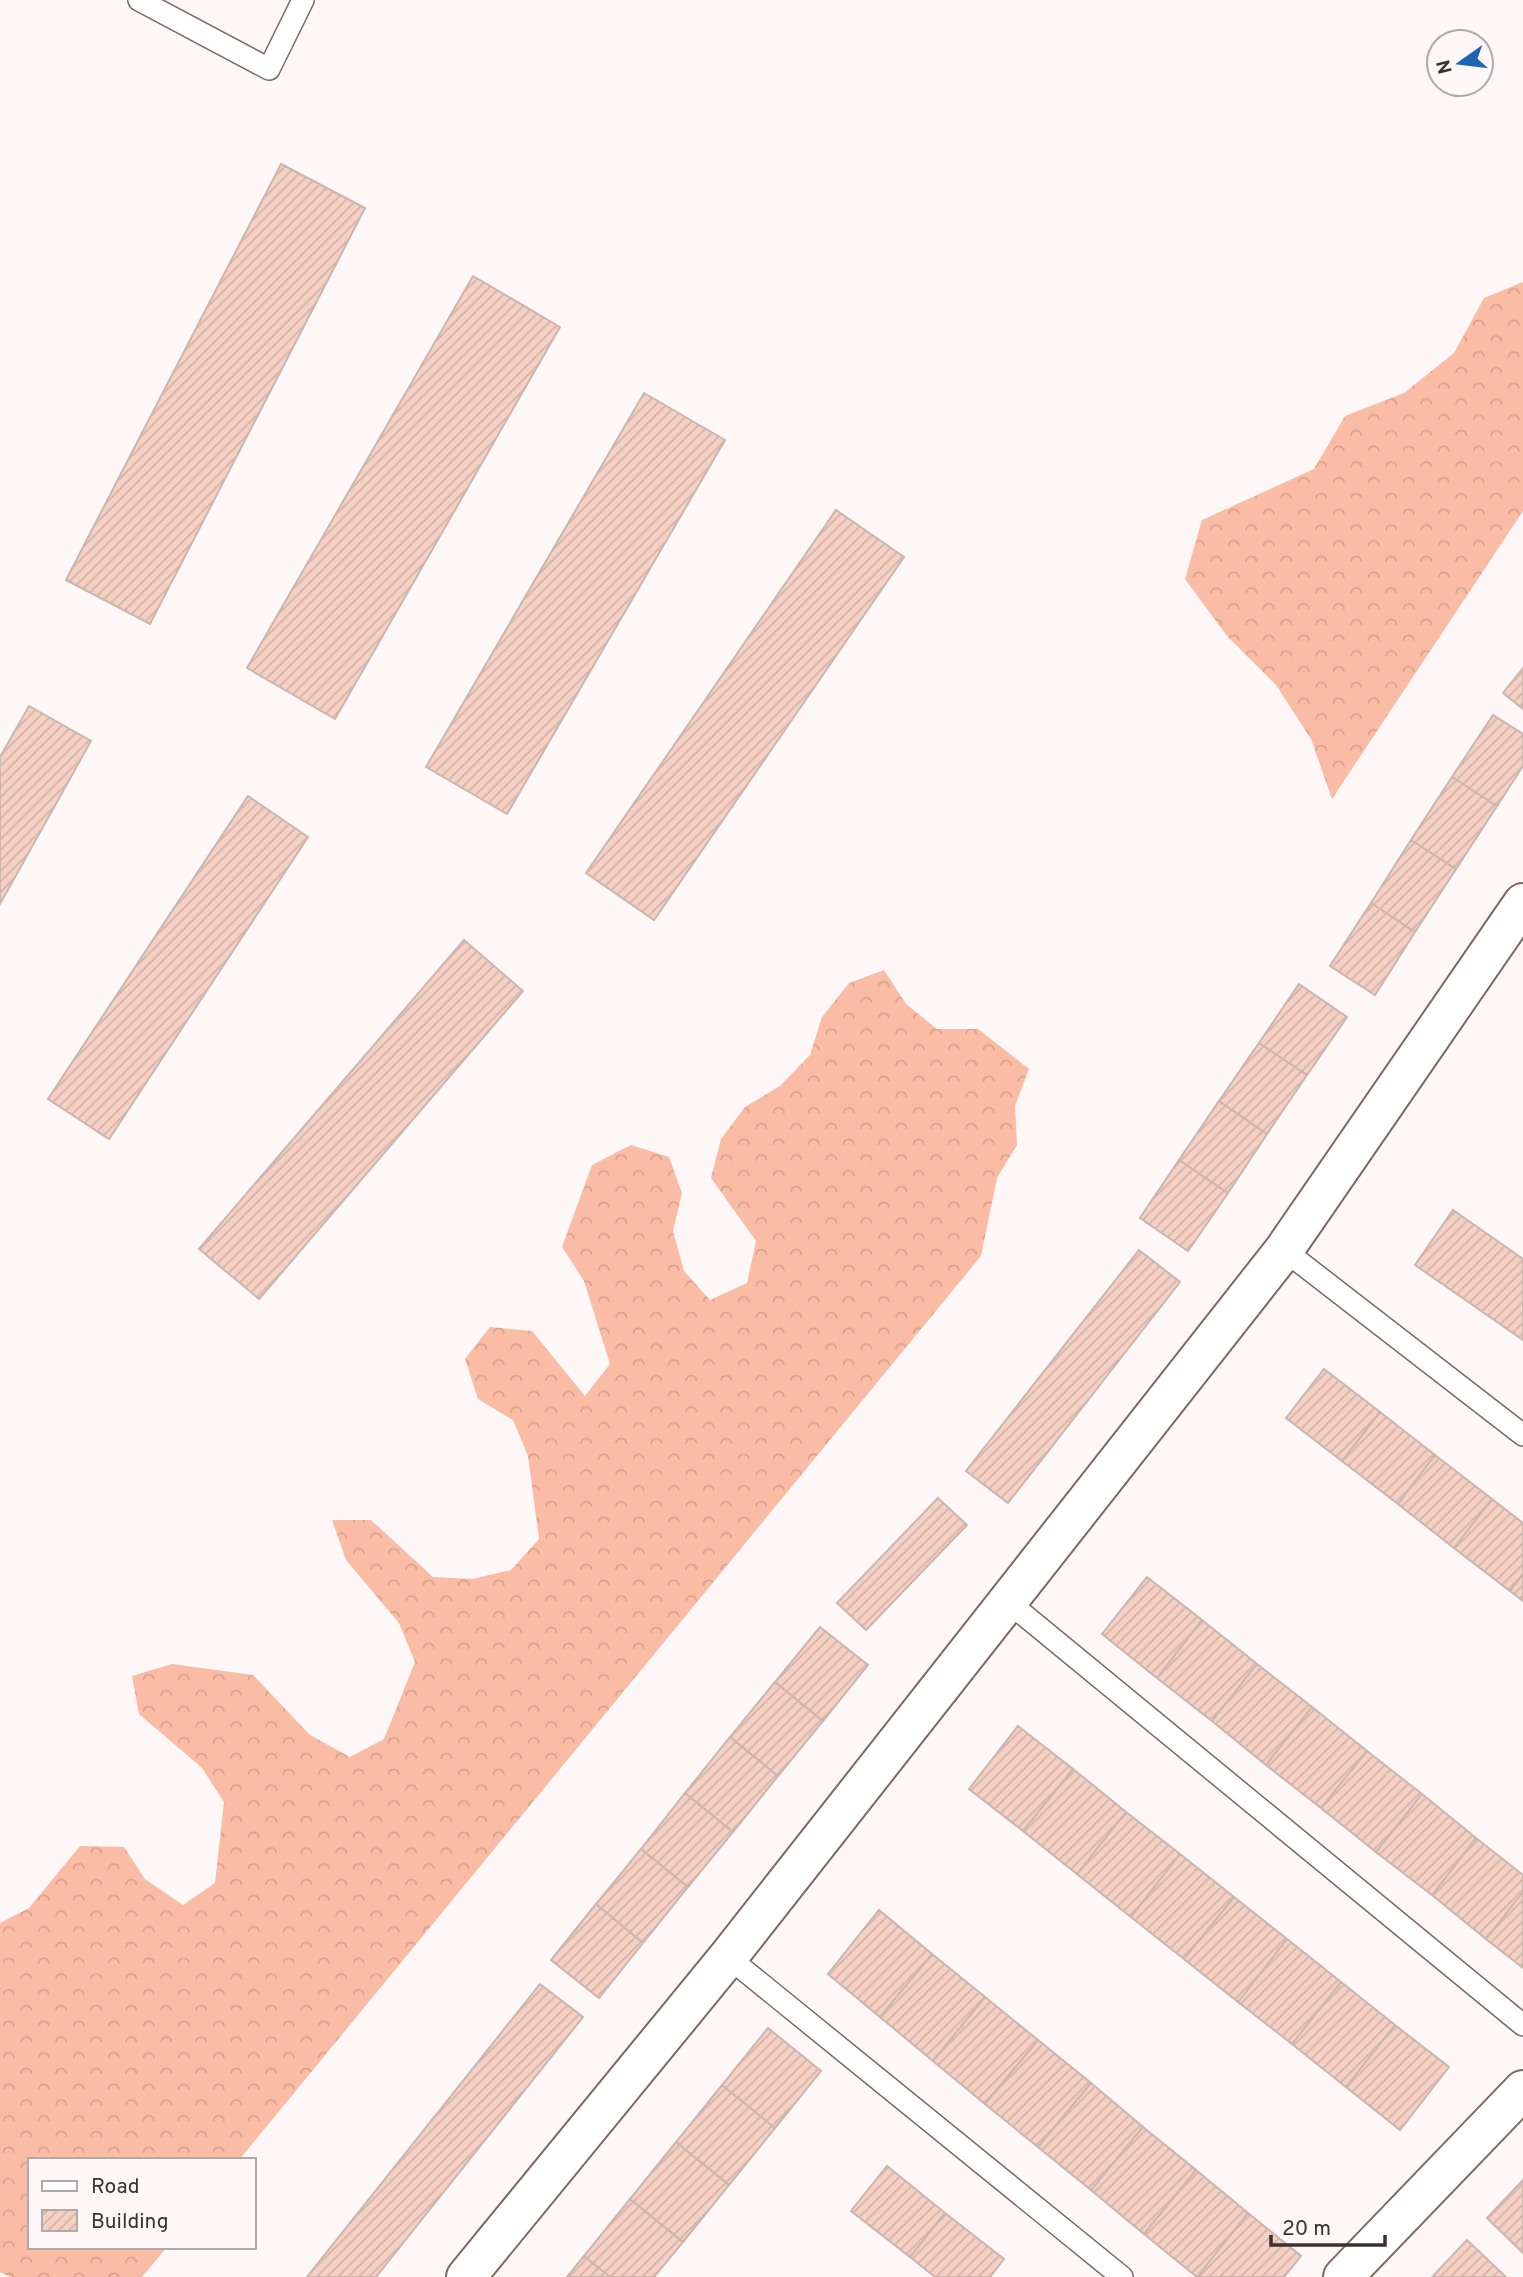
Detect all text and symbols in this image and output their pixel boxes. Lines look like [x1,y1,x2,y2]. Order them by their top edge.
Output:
north arrow [1425,28,1495,98]
text: N [1432,57,1459,76]
legend [28,2158,256,2249]
text: Road [91,2174,140,2201]
scale bar [1271,2204,1385,2248]
text: Building [91,2209,169,2236]
text: 20 m [1282,2216,1331,2243]

